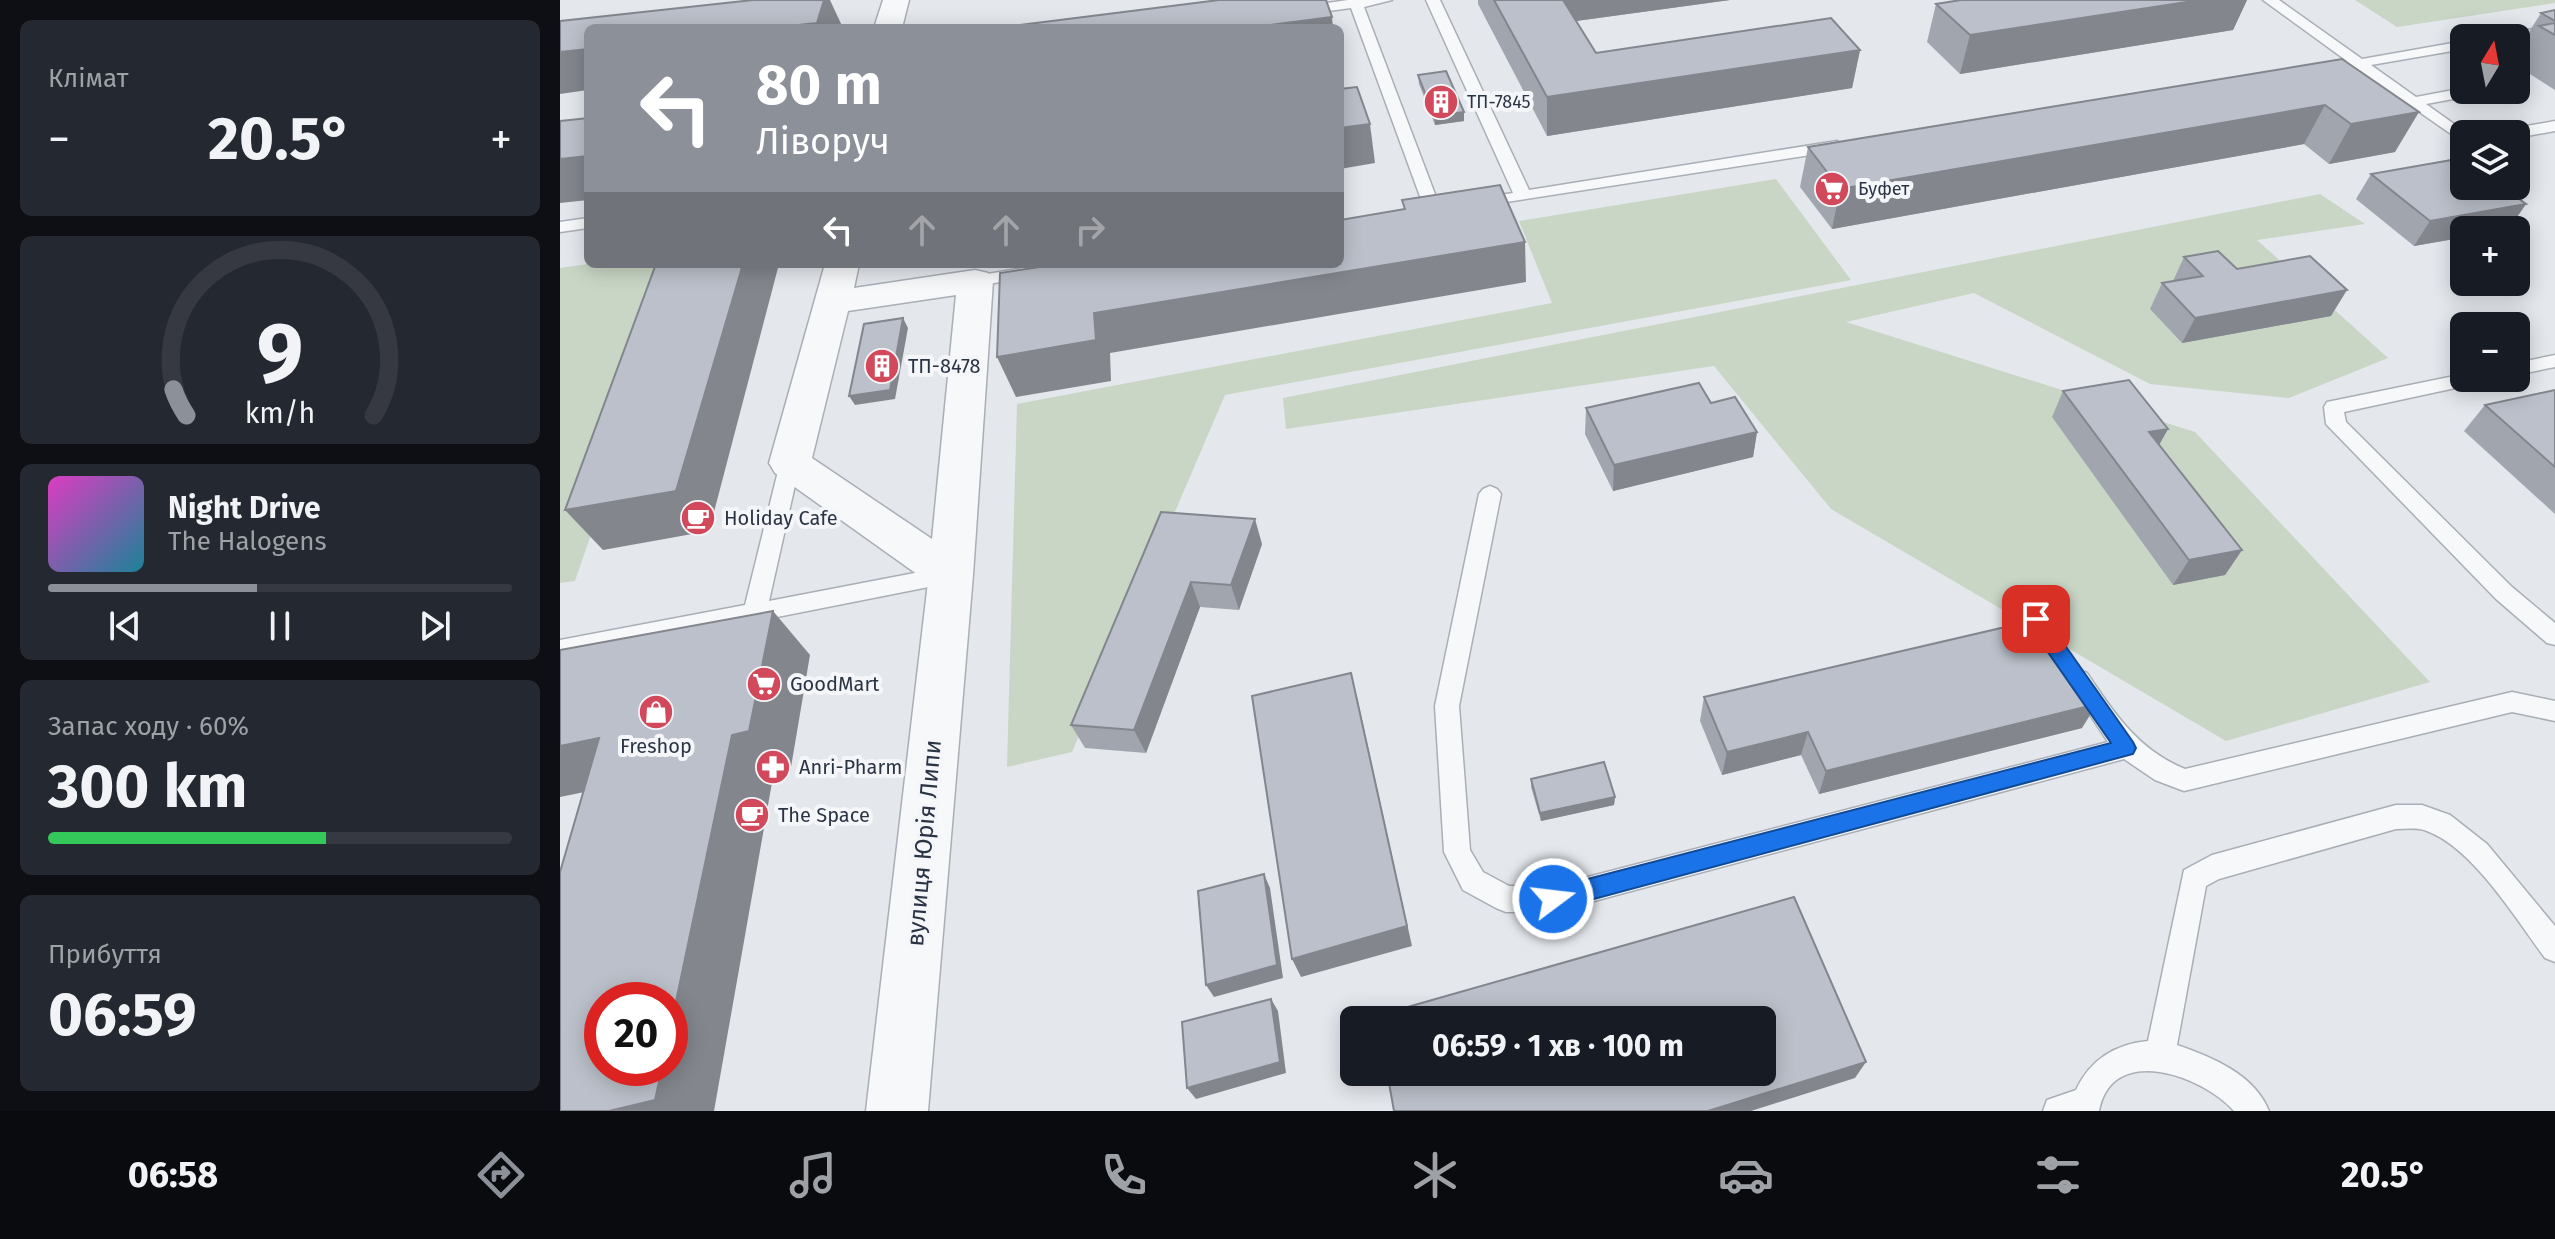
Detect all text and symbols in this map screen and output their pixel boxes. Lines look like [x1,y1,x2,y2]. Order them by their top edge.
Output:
north arrow [2450,24,2530,104]
map controls [2450,24,2530,392]
text: 80 m [756,52,882,119]
icon: left [624,56,728,160]
text: Клімат [48,63,128,94]
building icon: ТП-7845 [1422,83,1460,121]
place label: ТП-7845 [1467,91,1531,113]
text: 20.5° [208,103,352,175]
text: − [48,113,70,166]
text: + [490,113,512,166]
text: Ліворуч [756,120,890,164]
button: layers [2450,120,2530,200]
supermarket icon: Буфет [1813,170,1851,208]
place label: Буфет [1858,178,1910,200]
icon: left [816,208,860,252]
icon: ahead [900,208,944,252]
icon: ahead [984,208,1028,252]
icon: right [1068,208,1112,252]
button: + [2450,216,2530,296]
text: 9 [257,303,303,403]
button: − [2450,312,2530,392]
building icon: ТП-8478 [863,347,901,385]
place label: ТП-8478 [908,354,981,378]
text: km/h [245,396,315,431]
text: Night Drive [168,490,321,526]
cafe icon: Holiday Cafe [679,499,717,537]
place label: Holiday Cafe [724,506,838,530]
text: The Halogens [168,526,327,557]
pin [2002,585,2070,653]
icon: arrive [2014,597,2058,641]
icon: previous [103,604,147,648]
icon: pause [258,604,302,648]
icon: next [413,604,457,648]
supermarket icon: GoodMart [745,665,783,703]
place label: GoodMart [790,672,880,696]
shop icon: Freshop [637,693,675,731]
text: Запас ходу · 60% [48,711,249,742]
place label: Freshop [620,734,692,758]
street label: вулиця Юрія Липи [901,738,947,948]
pharmacy icon: Anri-Pharm [754,748,792,786]
text: 300 km [48,751,247,823]
place label: Anri-Pharm [799,755,902,779]
cafe icon: The Space [733,796,771,834]
place label: The Space [778,803,870,827]
position arrow [1511,857,1595,941]
text: Прибуття [48,939,162,970]
text: 06:59 [48,979,197,1051]
speed limit sign: 20 [584,982,688,1086]
text: 06:59 · 1 хв · 100 m [1432,1028,1684,1064]
icon: directions [473,1147,529,1203]
icon: music [785,1147,841,1203]
icon: phone [1096,1147,1152,1203]
icon: climate [1407,1147,1463,1203]
icon: car [1718,1147,1774,1203]
icon: filters [2030,1147,2086,1203]
text: 06:58 [128,1153,218,1197]
text: 20.5° [2341,1153,2427,1197]

